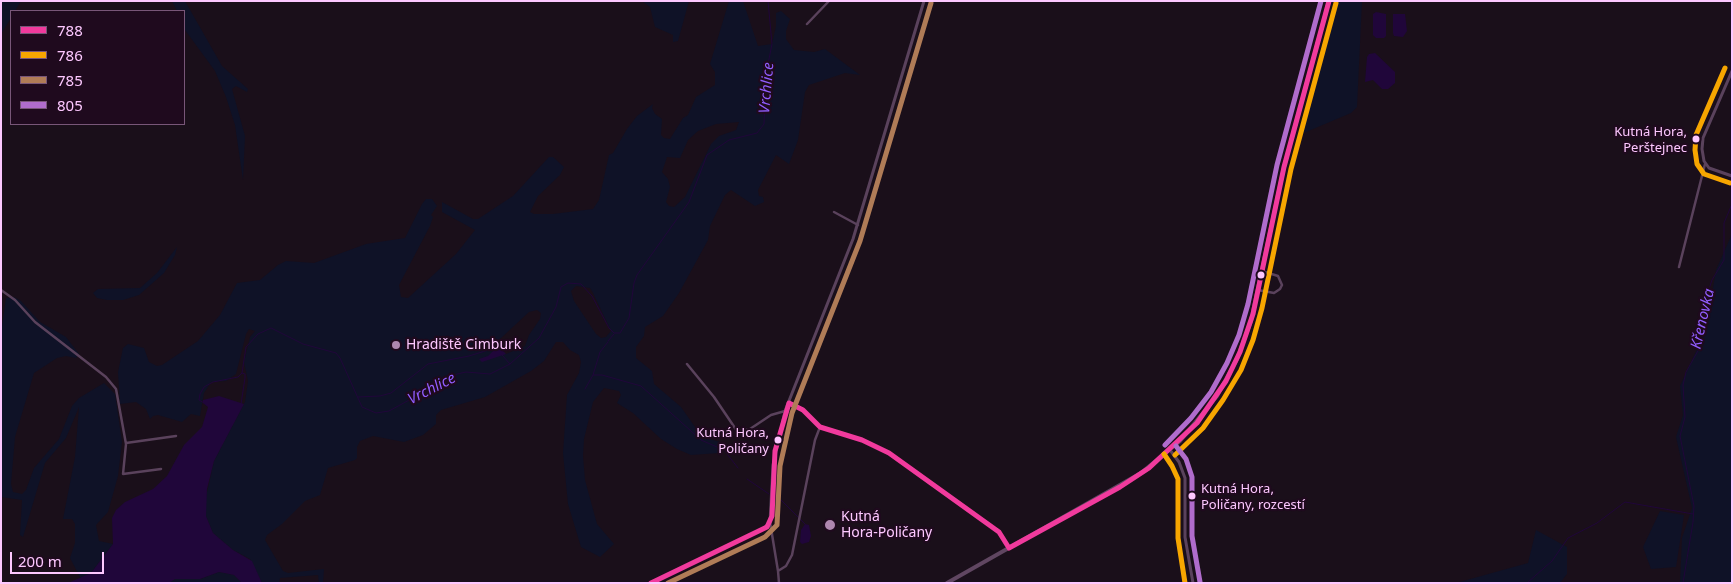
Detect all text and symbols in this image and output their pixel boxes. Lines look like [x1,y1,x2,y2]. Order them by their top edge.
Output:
legend [10,10,185,125]
text: 788 [57,20,83,40]
text: 786 [57,45,83,65]
water label: Vrchlice [756,62,778,114]
text: 785 [57,70,83,90]
text: 805 [57,95,83,115]
place label: Kutná Hora, Perštejnec [1614,124,1687,155]
marker: Kutná Hora, Perštejnec [1691,134,1701,144]
unlabelled marker [1256,270,1266,280]
water label: Křenovka [1687,287,1719,351]
place label: Hradiště Cimburk [406,337,521,353]
marker: Hradiště Cimburk [390,339,402,351]
water label: Vrchlice [405,369,459,409]
place label: Kutná Hora, Poličany [696,425,769,456]
marker: Kutná Hora, Poličany [773,435,783,445]
place label: Kutná Hora, Poličany, rozcestí [1201,481,1305,512]
marker: Kutná Hora, Poličany, rozcestí [1187,491,1197,501]
place label: Kutná Hora-Poličany [841,509,932,542]
marker: Kutná Hora-Poličany [823,518,837,532]
scale bar [12,542,106,574]
text: 200 m [18,551,62,571]

